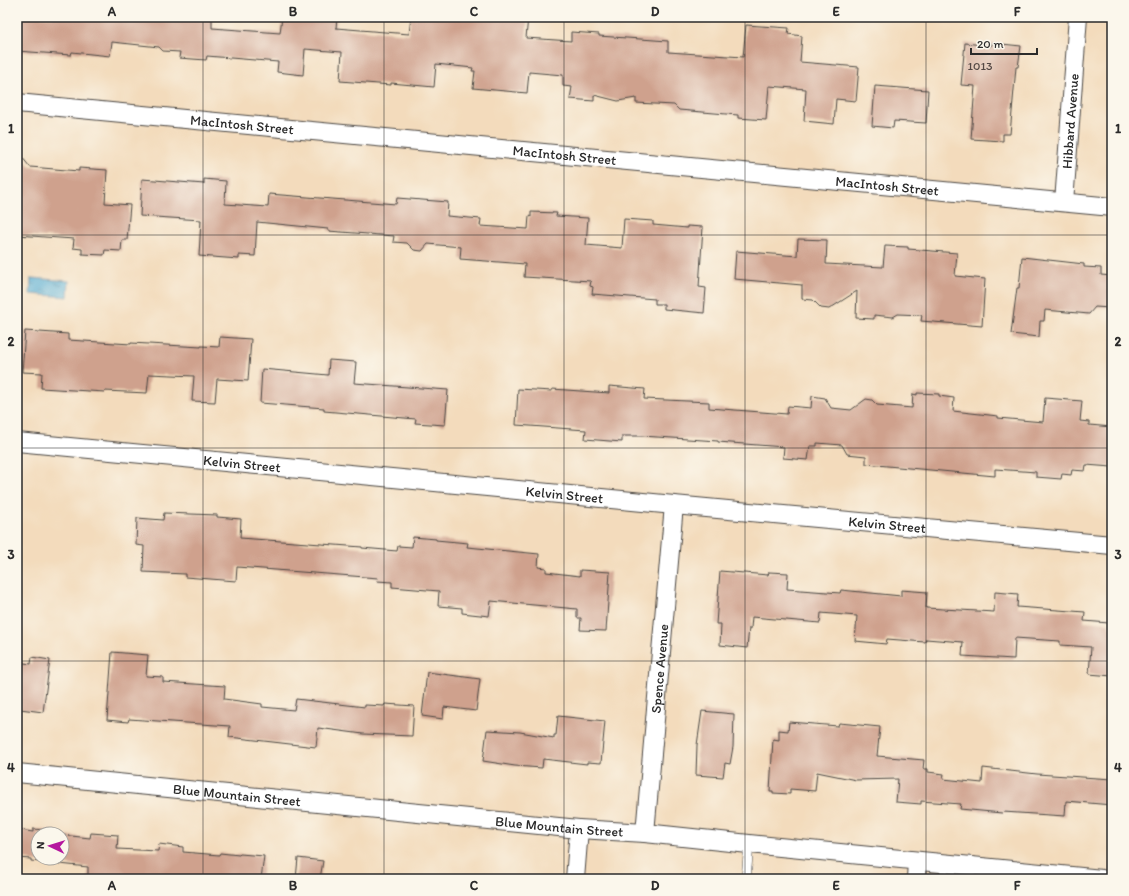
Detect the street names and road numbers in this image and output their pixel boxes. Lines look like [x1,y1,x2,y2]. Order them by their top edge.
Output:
street label: Hibbard Avenue [1058,73,1082,170]
street label: MacIntosh Street [190,111,294,138]
street label: MacIntosh Street [512,142,617,168]
street label: MacIntosh Street [835,172,940,199]
street label: Kelvin Street [202,451,282,476]
street label: Kelvin Street [525,482,604,507]
street label: Kelvin Street [848,512,927,536]
street label: Spence Avenue [647,623,672,714]
street label: Blue Mountain Street [172,780,302,810]
street label: Blue Mountain Street [495,812,624,840]

